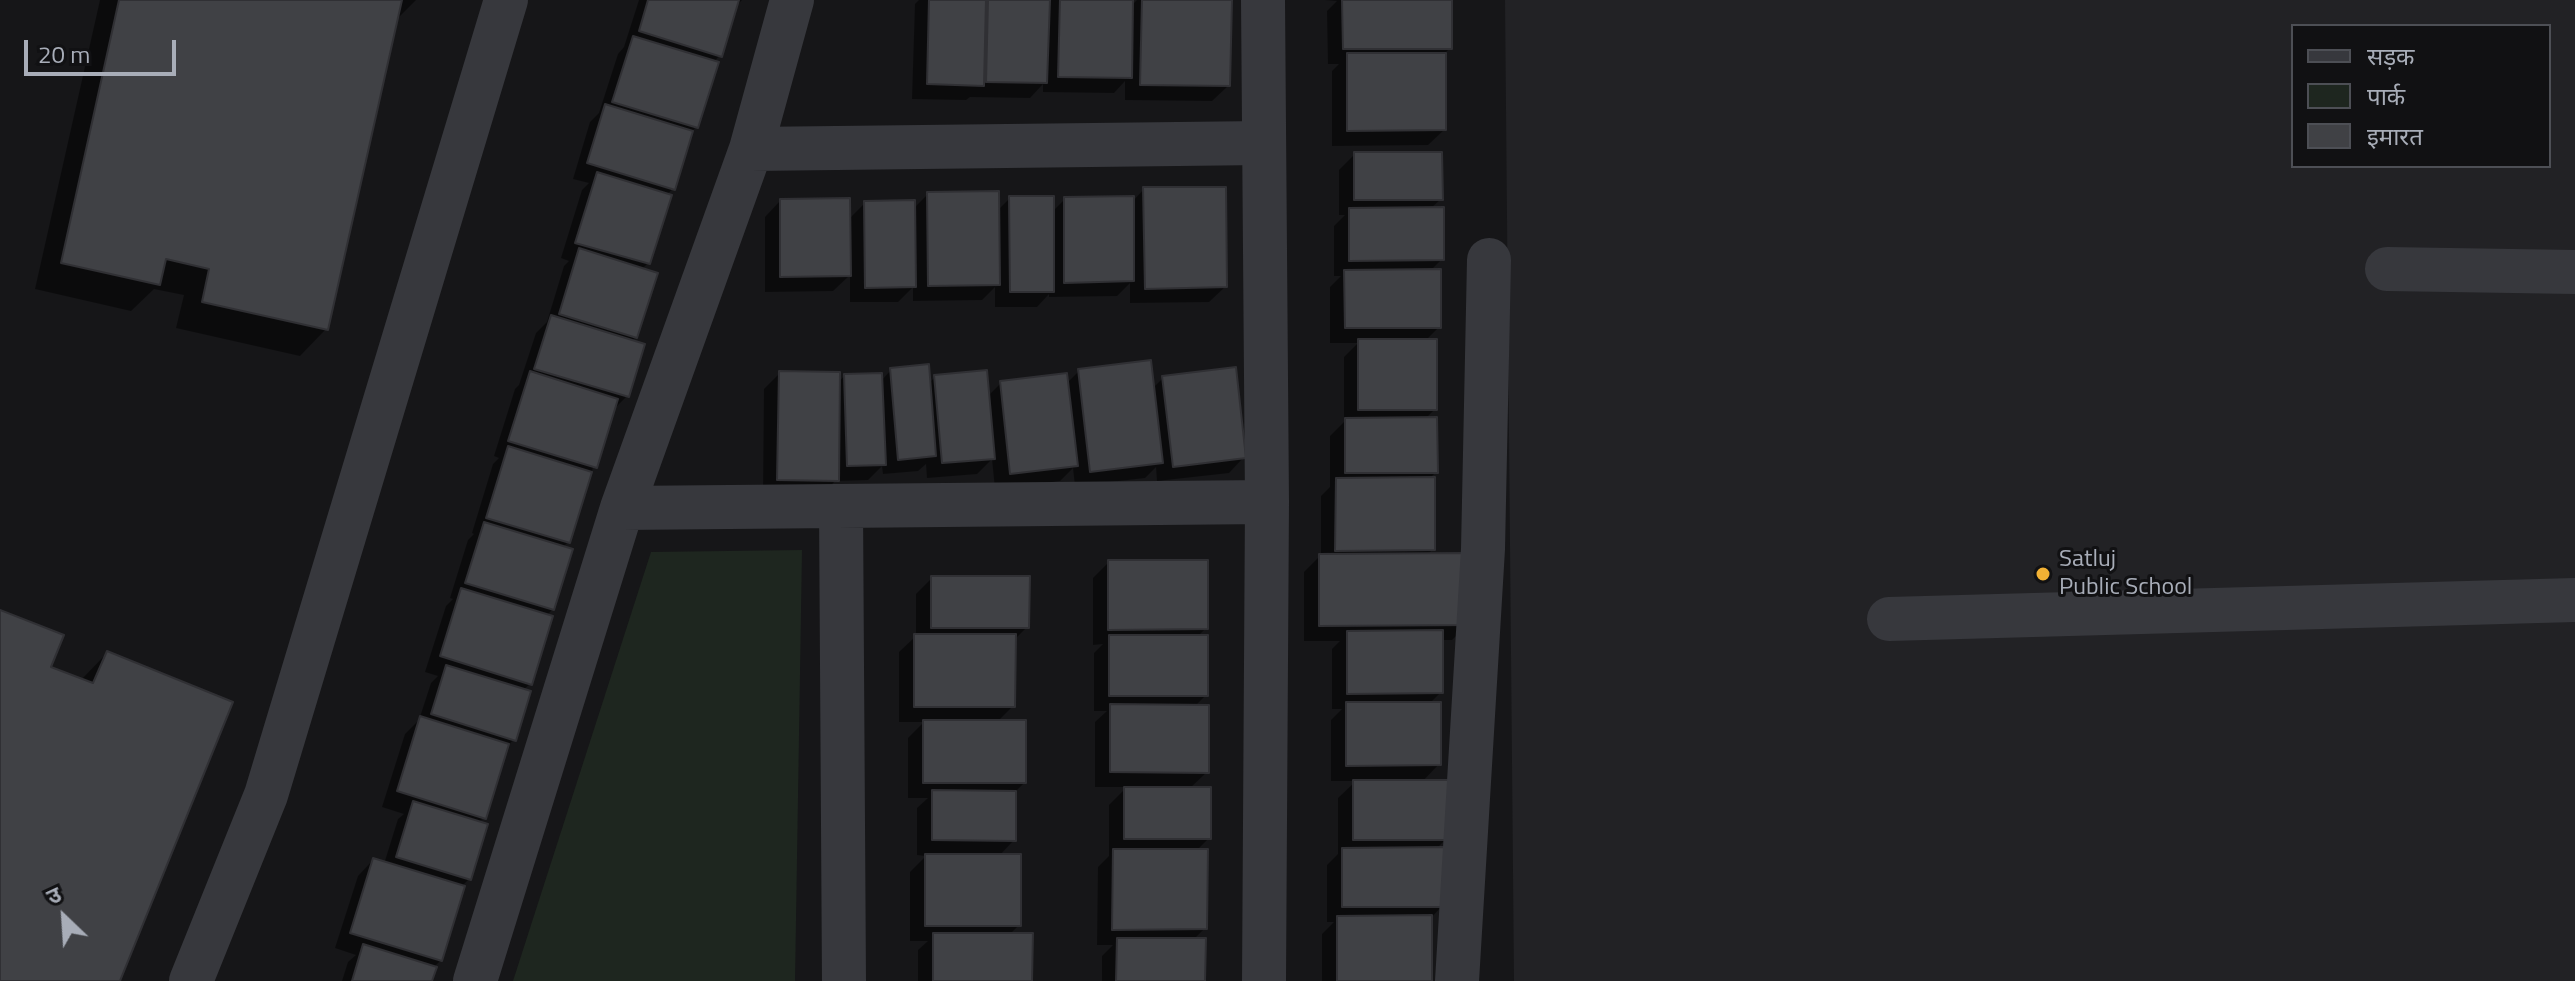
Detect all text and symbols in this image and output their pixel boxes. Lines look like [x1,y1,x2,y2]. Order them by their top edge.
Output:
scale bar [28,24,180,74]
legend [2291,24,2551,168]
text: 20 m [38,36,90,72]
text: सड़क [2367,38,2415,74]
text: पार्क [2367,78,2405,114]
text: इमारत [2367,118,2423,154]
place label: Satluj Public School [2059,546,2192,602]
marker: Satluj Public School [2034,565,2052,583]
north arrow [24,877,104,957]
text: उ [41,877,67,913]

